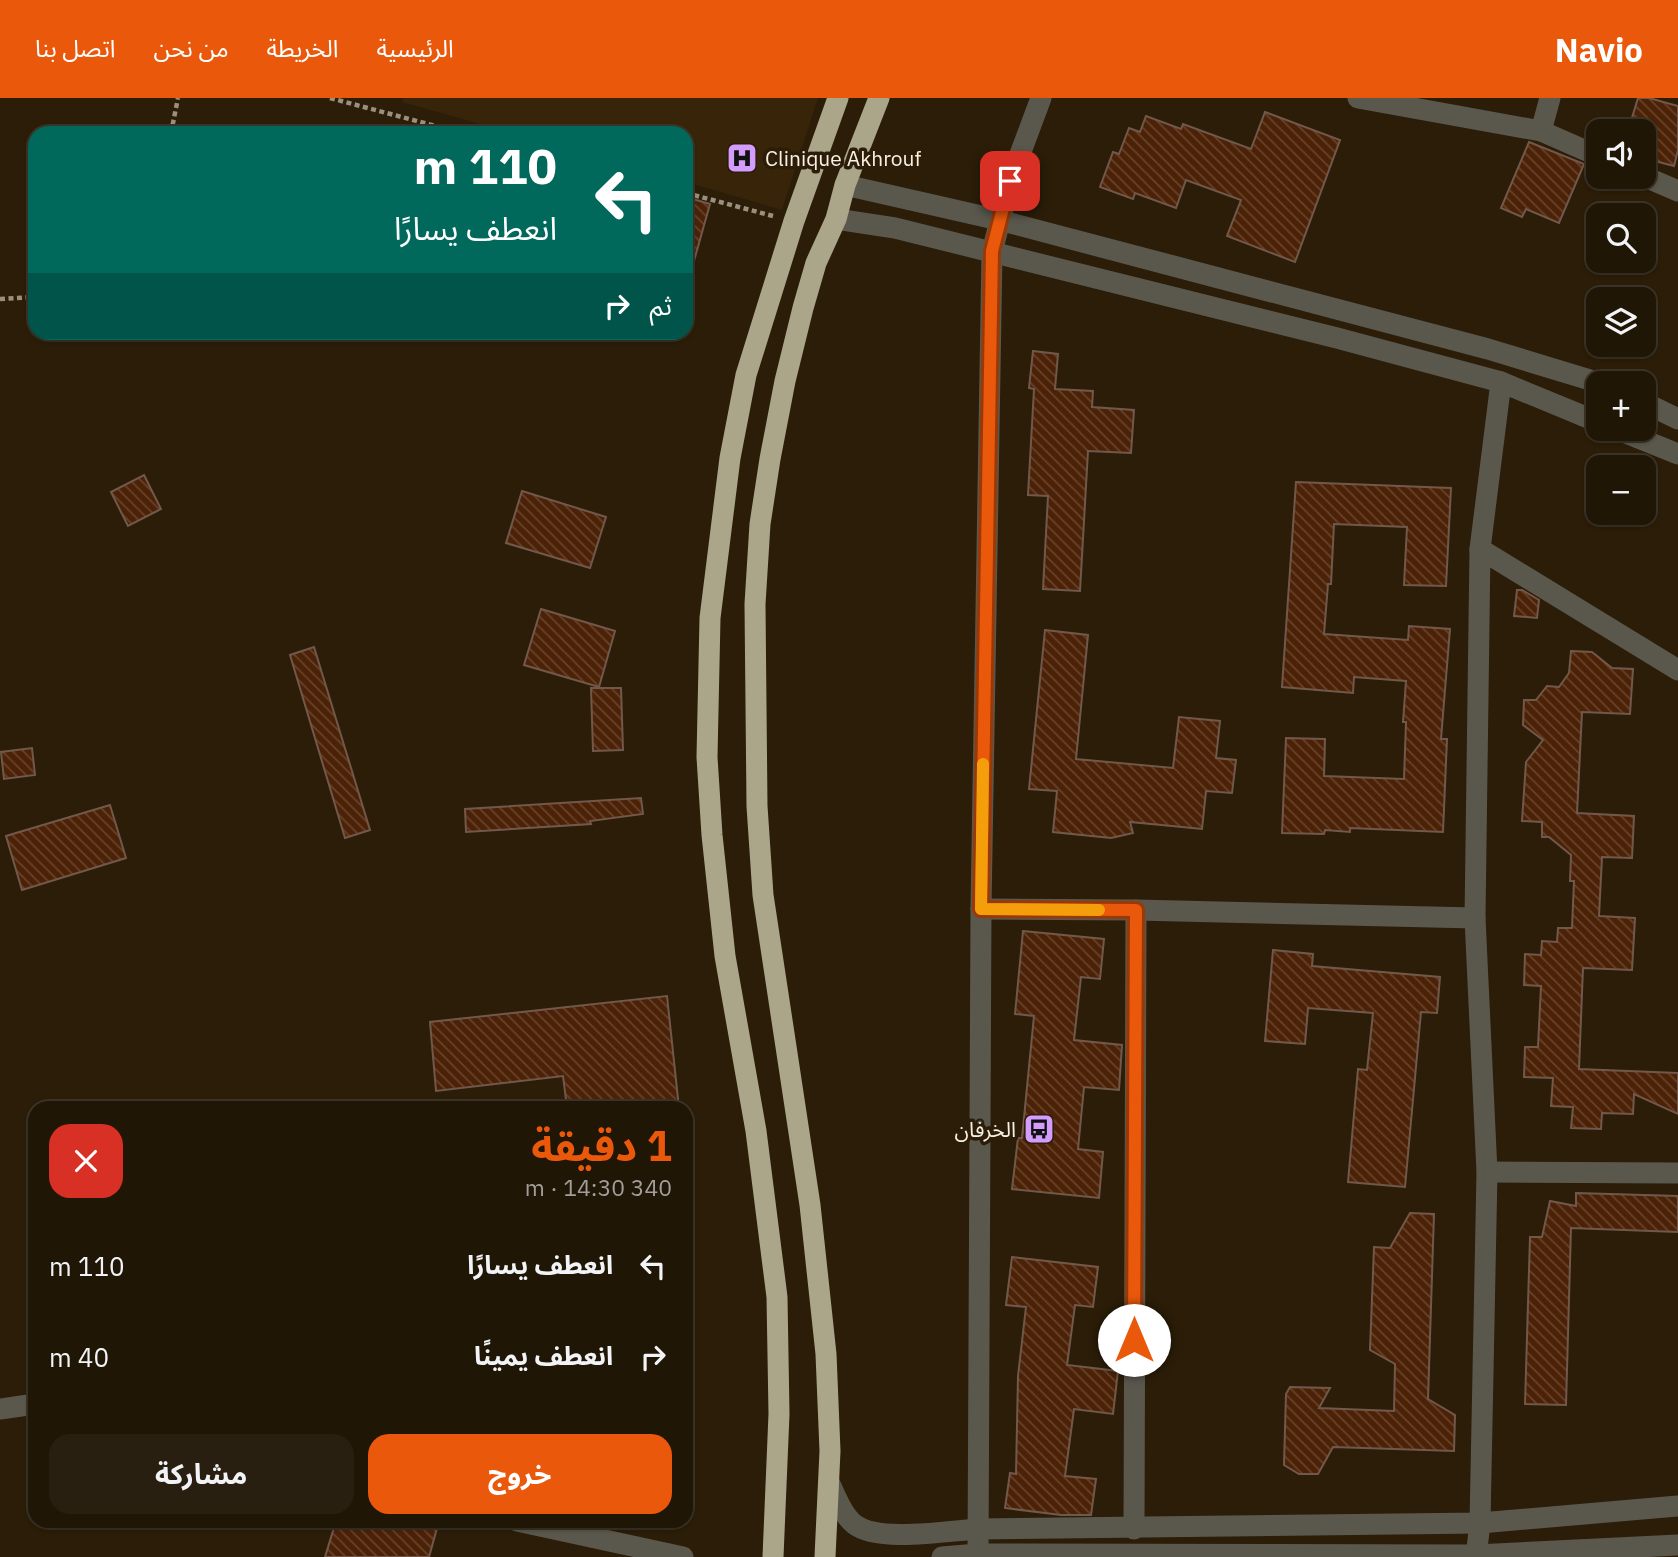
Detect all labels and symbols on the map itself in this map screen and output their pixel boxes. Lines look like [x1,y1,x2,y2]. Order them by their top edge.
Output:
hospital icon: Clinique Akhrouf [725,141,759,175]
place label: Clinique Akhrouf [765,144,922,172]
pin [980,151,1040,211]
bus stop icon: الخرفان [1022,1112,1056,1146]
place label: الخرفان [955,1115,1016,1143]
position arrow [1097,1303,1171,1377]

